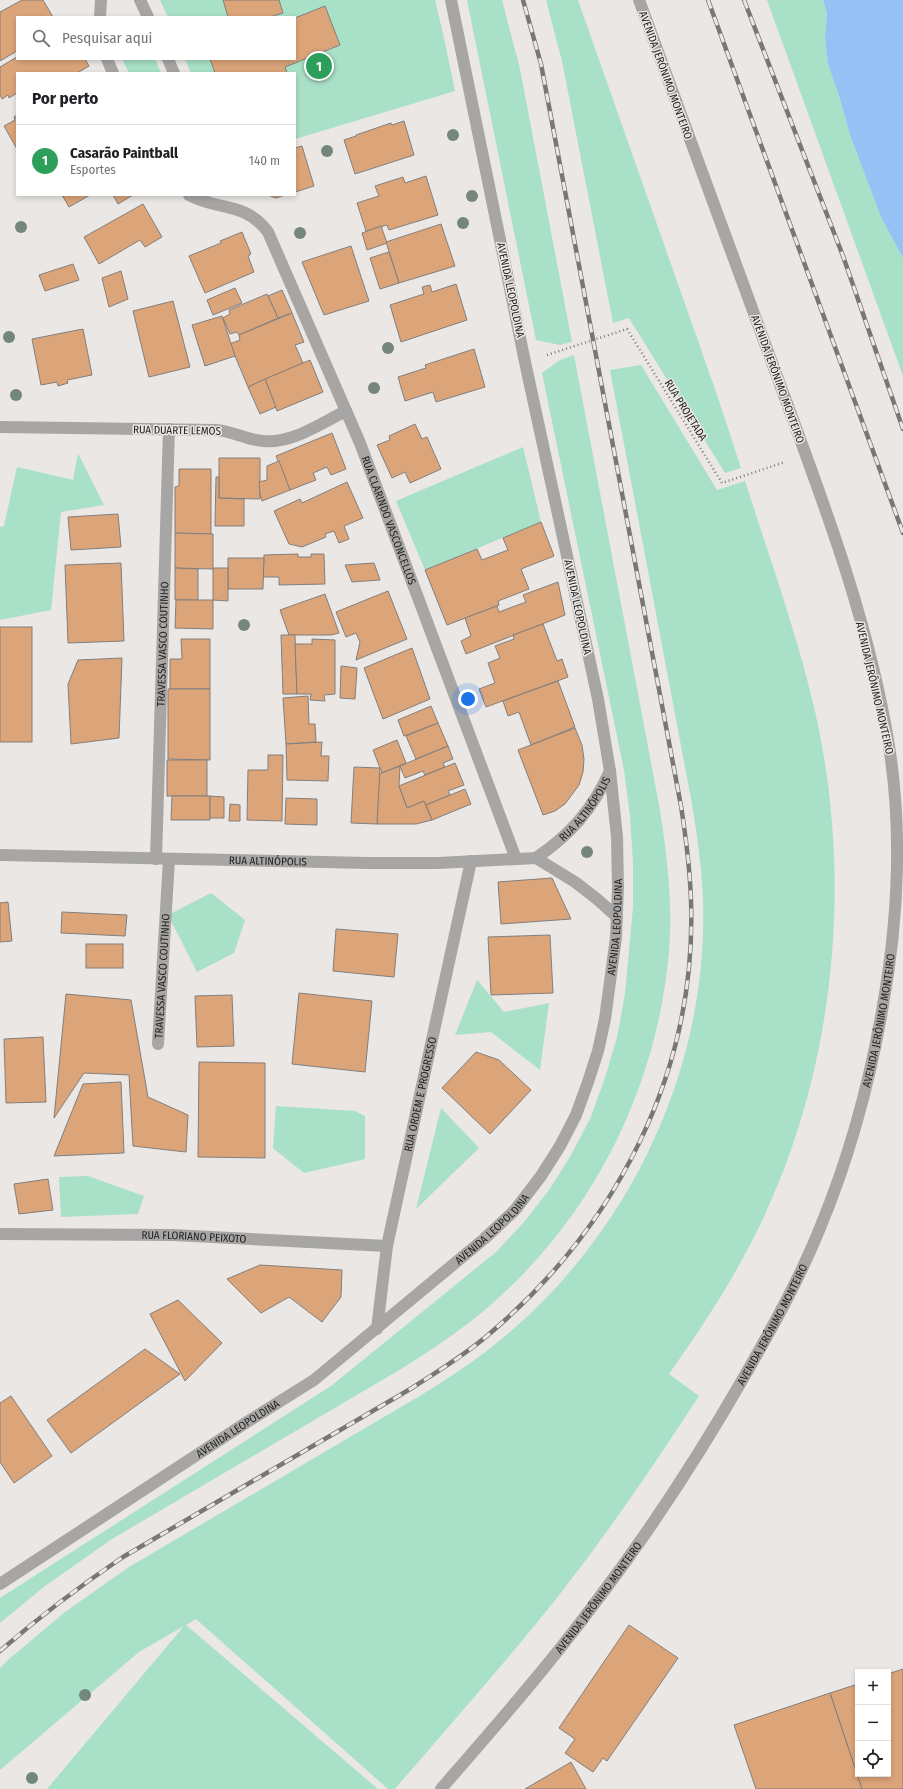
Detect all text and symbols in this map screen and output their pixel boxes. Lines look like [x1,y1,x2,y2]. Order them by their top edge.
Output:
street label: AVENIDA JERÔNIMO MONTEIRO [636,9,696,141]
search box [16,16,296,60]
icon: search [30,27,52,49]
text: Pesquisar aqui [62,29,152,47]
pin: 1 [306,51,332,81]
text: Por perto [32,88,98,109]
text: Casarão Paintball [70,144,178,162]
text: 1 [42,153,48,168]
text: 140 m [249,153,280,168]
text: Esportes [70,162,116,177]
street label: AVENIDA LEOPOLDINA [494,241,527,339]
street label: AVENIDA JERÔNIMO MONTEIRO [748,313,808,445]
street label: RUA PROJETADA [662,377,710,443]
street label: RUA DUARTE LEMOS [133,423,222,438]
street label: RUA CLARINDO VASCONCELLOS [358,454,419,587]
street label: AVENIDA LEOPOLDINA [561,558,594,656]
street label: TRAVESSA VASCO COUTINHO [155,581,171,707]
street label: AVENIDA JERÔNIMO MONTEIRO [853,620,897,756]
your location [458,689,478,709]
street label: RUA ALTINÓPOLIS [557,774,614,844]
street label: RUA ALTINÓPOLIS [229,854,308,869]
street label: AVENIDA LEOPOLDINA [605,878,625,976]
street label: TRAVESSA VASCO COUTINHO [152,913,173,1039]
street label: AVENIDA JERÔNIMO MONTEIRO [860,953,898,1089]
street label: RUA ORDEM E PROGRESSO [402,1036,439,1153]
street label: AVENIDA LEOPOLDINA [453,1191,532,1267]
street label: RUA FLORIANO PEIXOTO [141,1229,247,1246]
street label: AVENIDA JERÔNIMO MONTEIRO [735,1262,810,1388]
street label: AVENIDA LEOPOLDINA [194,1397,282,1461]
street label: AVENIDA JERÔNIMO MONTEIRO [553,1539,645,1656]
map controls [855,1669,891,1777]
button: + [855,1669,891,1705]
button: − [855,1705,891,1741]
button: locate [855,1741,891,1777]

